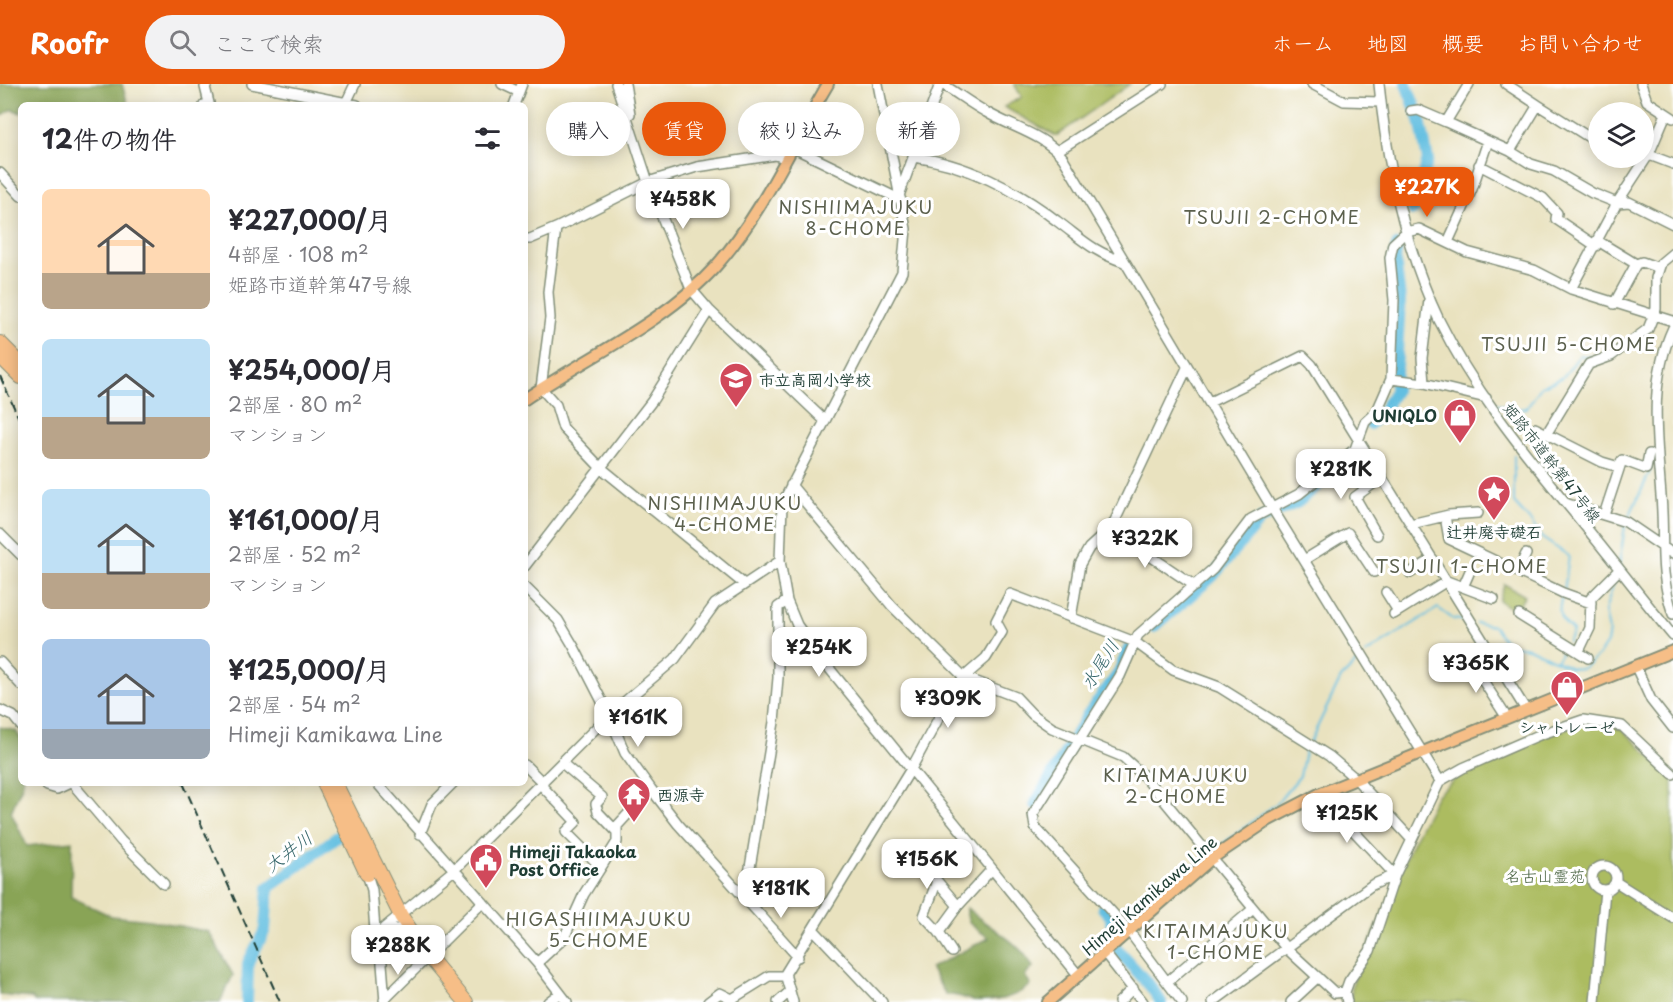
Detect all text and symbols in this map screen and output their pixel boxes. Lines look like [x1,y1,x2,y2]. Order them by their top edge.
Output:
search box [145,15,565,69]
text: Roofr [30,21,109,64]
icon: search [166,26,199,59]
text: ここで検索 [214,26,324,59]
text: ホーム [1272,26,1334,58]
text: 地図 [1367,26,1409,58]
text: 概要 [1442,26,1484,58]
text: お問い合わせ [1517,26,1643,58]
chip: 購入 [546,102,630,156]
chip: 賃貸 [642,102,726,156]
chip: 絞り込み [738,102,864,156]
chip: 新着 [876,102,960,156]
map controls [1588,102,1654,168]
button: layers [1588,102,1654,168]
text: 12件の物件 [42,119,177,158]
icon: filters [471,122,504,155]
pin: ¥227K [1385,167,1469,218]
text: ¥227K [1394,171,1460,201]
pin: ¥458K [641,179,725,230]
text: ¥458K [650,183,716,213]
district label: NISHIIMAJUKU 8-CHOME [778,193,934,241]
text: ¥227,000/月 [228,200,392,239]
district label: TSUJII 2-CHOME [1184,203,1360,230]
icon: home [90,213,162,285]
text: 4部屋 · 108 m² [228,239,369,269]
text: 姫路市道幹第47号線 [228,269,412,299]
district label: TSUJII 5-CHOME [1481,330,1657,357]
text: ¥254,000/月 [228,350,396,389]
school or university icon: 市立高岡小学校 [718,361,754,408]
icon: home [90,363,162,435]
place label: 市立高岡小学校 [759,367,871,391]
text: 2部屋 · 80 m² [228,389,362,419]
shop icon: UNIQLO [1442,397,1478,444]
street label: 姫路市道幹第47号線 [1498,397,1608,527]
place label: UNIQLO [1372,403,1437,427]
text: マンション [228,419,327,449]
pin: ¥281K [1299,449,1383,500]
text: ¥281K [1310,453,1372,483]
place icon: 辻井廃寺礎石 [1476,474,1512,521]
district label: NISHIIMAJUKU 4-CHOME [647,489,803,537]
text: ¥161,000/月 [228,500,384,539]
icon: home [90,513,162,585]
pin: ¥322K [1103,518,1187,569]
place label: 辻井廃寺礎石 [1446,519,1542,543]
text: ¥322K [1111,522,1179,552]
text: 2部屋 · 52 m² [228,539,361,569]
district label: TSUJII 1-CHOME [1376,552,1548,579]
text: マンション [228,569,327,599]
pin: ¥254K [777,627,861,678]
text: ¥254K [786,631,852,661]
water label: 水尾川 [1073,634,1125,694]
pin: ¥365K [1434,643,1518,694]
text: ¥365K [1443,647,1509,677]
text: ¥125,000/月 [228,650,391,689]
icon: home [90,663,162,735]
shop icon: シャトレーゼ [1549,669,1585,716]
pin: ¥309K [906,678,990,729]
text: ¥309K [915,682,981,712]
text: 2部屋 · 54 m² [228,689,361,719]
pin: ¥161K [596,697,680,748]
text: ¥161K [608,701,668,731]
place label: シャトレーゼ [1519,714,1615,738]
text: Himeji Kamikawa Line [228,719,443,749]
district label: KITAIMAJUKU 2-CHOME [1103,761,1249,809]
temple icon: 西源寺 [616,776,652,823]
place label: 西源寺 [657,782,705,806]
pin: ¥125K [1305,793,1389,844]
text: ¥125K [1316,797,1378,827]
water label: 大井川 [258,824,318,878]
street label: Himeji Kamikawa Line [1076,830,1222,960]
place label: Himeji Takaoka Post Office [509,839,637,881]
pin: ¥156K [885,839,969,890]
public building icon: Himeji Takaoka Post Office [468,842,504,889]
text: ¥156K [896,843,958,873]
park label: 名古山霊苑 [1505,863,1585,887]
pin: ¥181K [739,868,823,919]
text: ¥181K [752,872,810,902]
district label: HIGASHIIMAJUKU 5-CHOME [506,905,692,953]
district label: KITAIMAJUKU 1-CHOME [1143,917,1289,965]
pin: ¥288K [356,925,440,976]
text: ¥288K [365,929,431,959]

